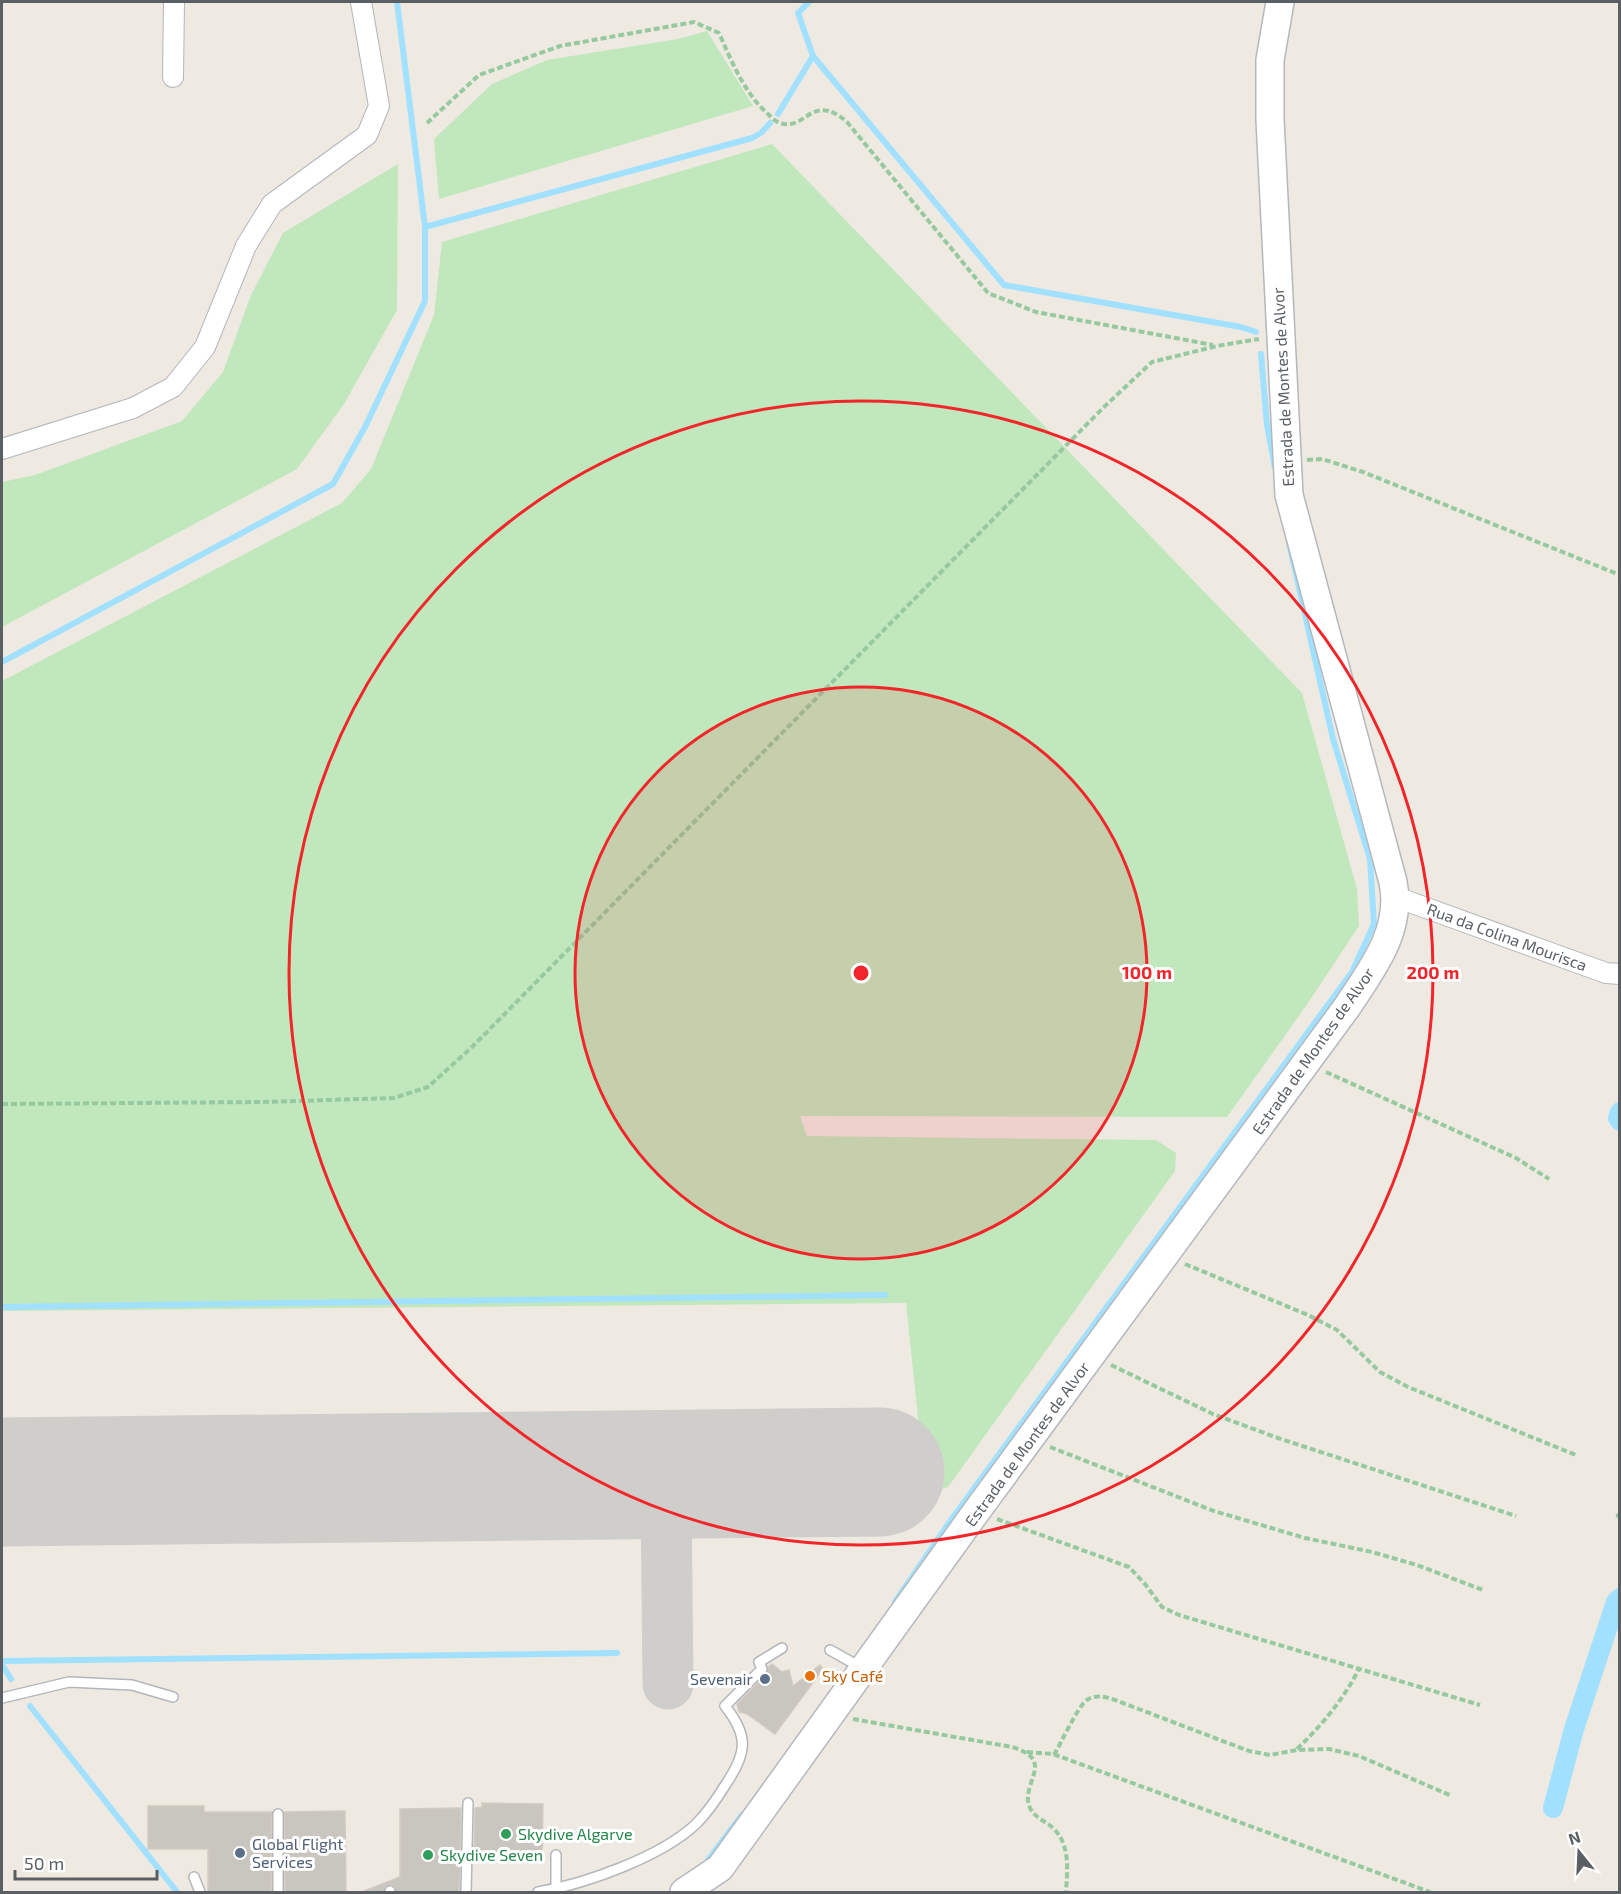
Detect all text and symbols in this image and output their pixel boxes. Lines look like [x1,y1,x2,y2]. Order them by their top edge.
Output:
street label: Estrada de Montes de Alvor [1268,286,1297,487]
street label: Rua da Colina Mourisca [1425,899,1590,974]
text: 100 m [1122,961,1172,983]
text: 200 m [1407,961,1459,983]
centre of rings [851,963,871,983]
street label: Estrada de Montes de Alvor [1248,963,1378,1138]
street label: Estrada de Montes de Alvor [960,1357,1093,1530]
place label: Sky Café [822,1666,883,1685]
place label: Sevenair [690,1669,754,1688]
marker: Sky Café [803,1669,817,1683]
marker: Sevenair [758,1672,772,1686]
north arrow [1549,1822,1609,1882]
place label: Skydive Algarve [518,1824,633,1843]
text: N [1566,1826,1583,1848]
marker: Skydive Algarve [499,1827,513,1841]
place label: Global Flight Services [252,1834,343,1871]
scale bar [15,1843,158,1881]
place label: Skydive Seven [440,1845,543,1864]
marker: Global Flight Services [233,1846,247,1860]
marker: Skydive Seven [421,1848,435,1862]
text: 50 m [24,1852,64,1874]

